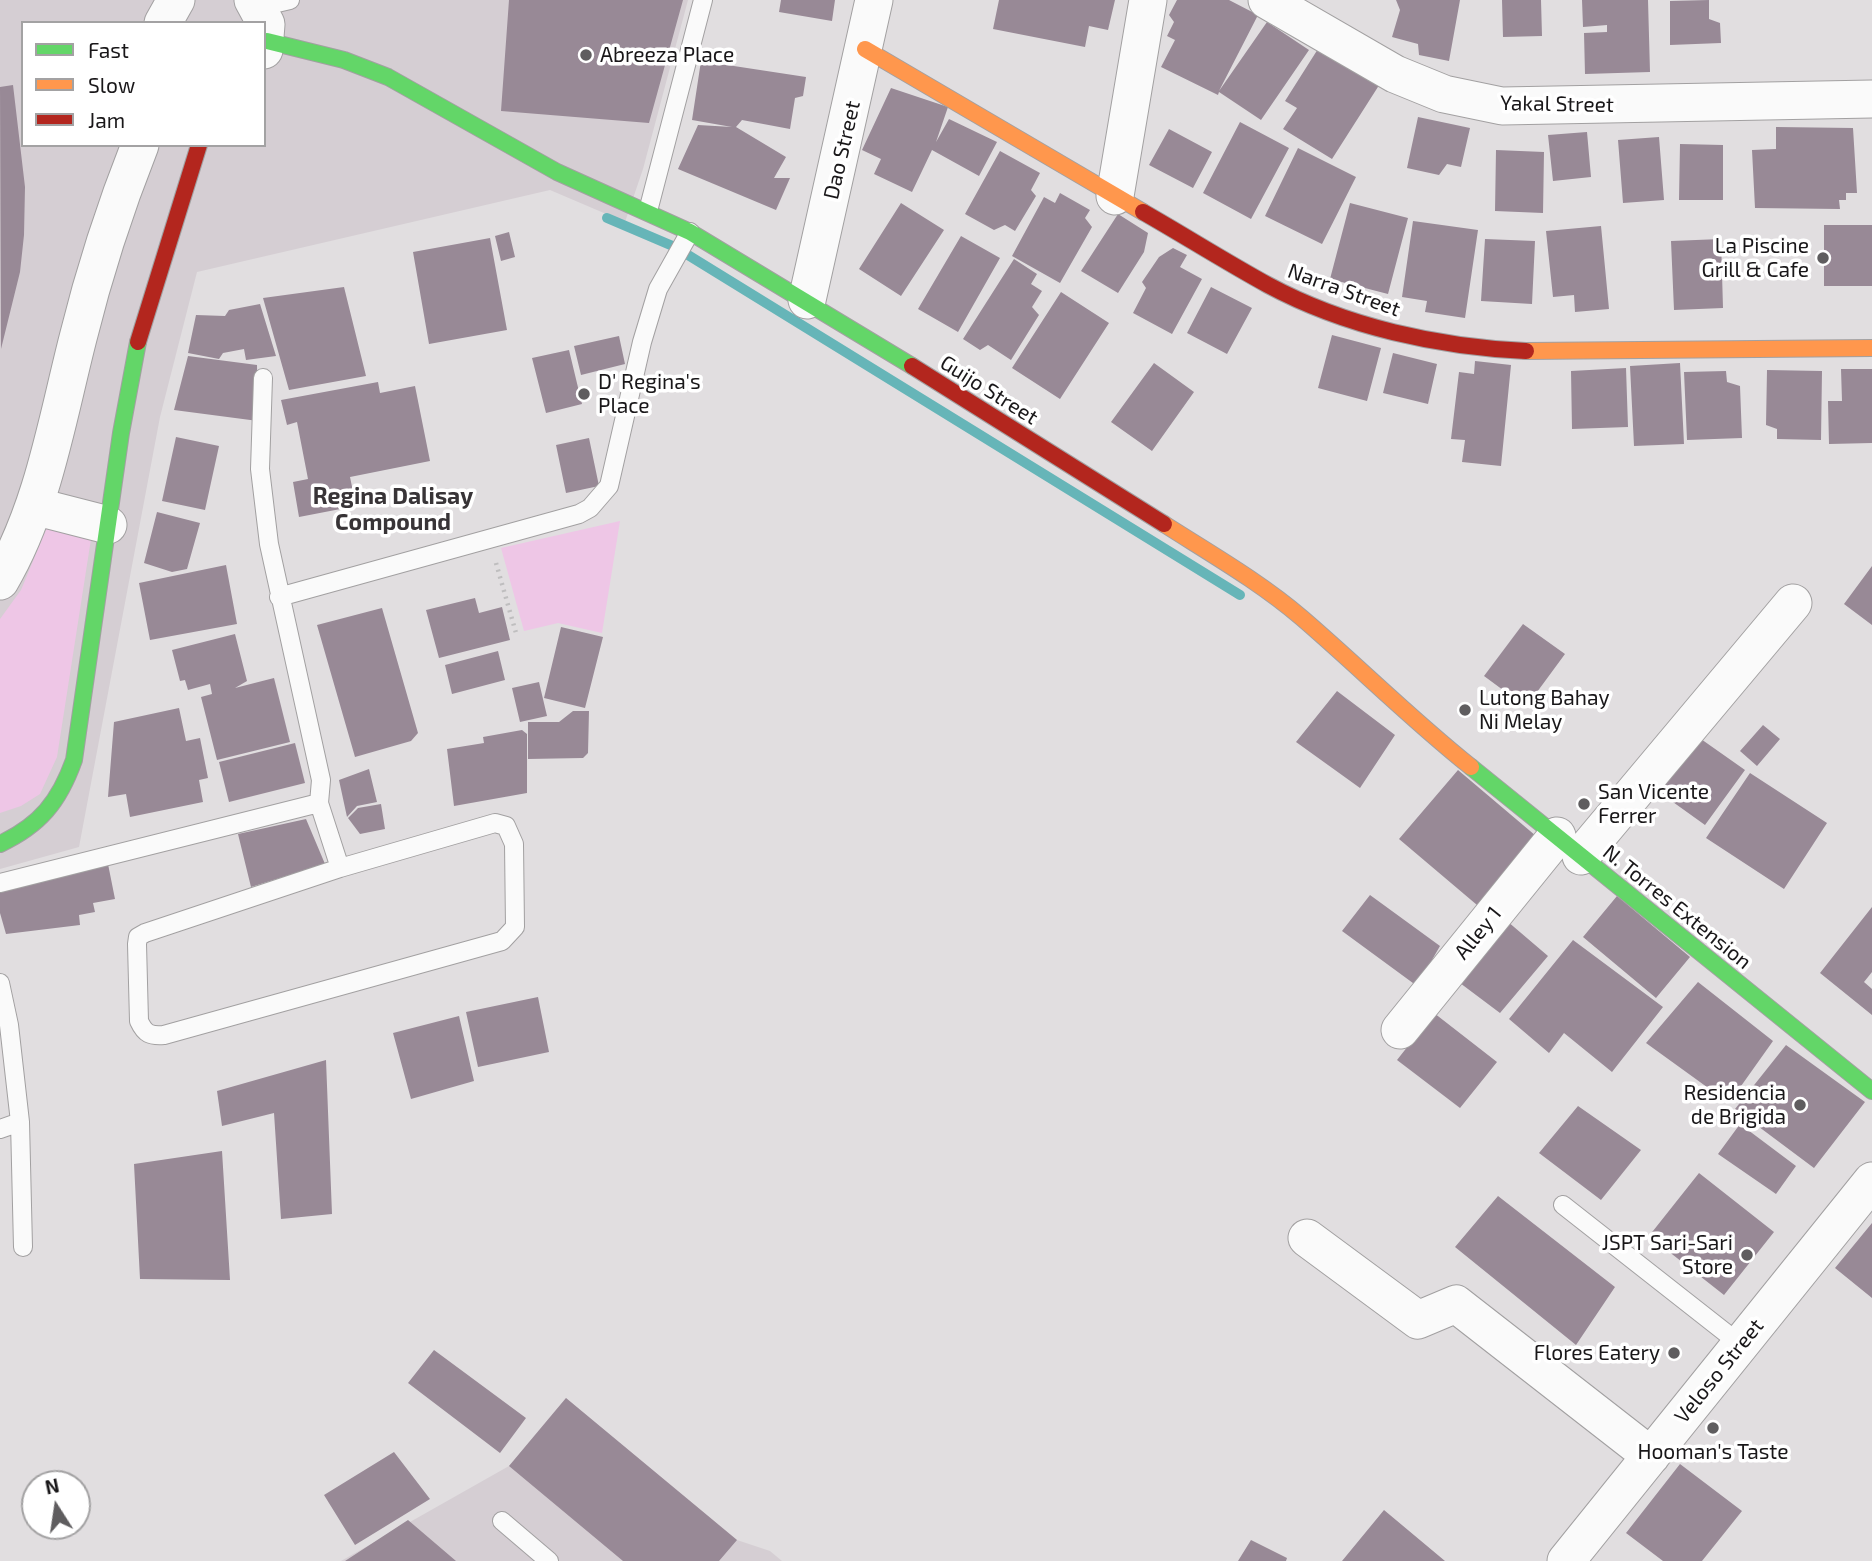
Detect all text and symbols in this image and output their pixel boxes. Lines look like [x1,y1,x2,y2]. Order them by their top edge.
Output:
legend [21,21,266,147]
text: Fast [88,37,129,62]
place label: Abreeza Place [600,42,734,68]
marker: Abreeza Place [578,47,594,63]
text: Slow [88,72,135,97]
street label: Yakal Street [1500,90,1614,118]
street label: Dao Street [818,98,866,202]
text: Jam [88,107,125,132]
place label: La Piscine Grill & Cafe [1702,233,1809,283]
marker: La Piscine Grill & Cafe [1815,250,1831,266]
street label: Narra Street [1284,258,1404,322]
street label: Guijo Street [935,350,1043,430]
place label: D' Regina's Place [598,369,701,419]
marker: D' Regina's Place [576,386,592,402]
district label: Regina Dalisay Compound [313,482,473,536]
place label: Lutong Bahay Ni Melay [1479,685,1610,735]
marker: Lutong Bahay Ni Melay [1457,702,1473,718]
place label: San Vicente Ferrer [1598,779,1709,829]
marker: San Vicente Ferrer [1576,796,1592,812]
street label: N. Torres Extension [1598,839,1756,975]
street label: Alley 1 [1449,901,1507,965]
place label: Residencia de Brigida [1683,1080,1786,1130]
marker: Residencia de Brigida [1792,1097,1808,1113]
place label: JSPT Sari-Sari Store [1602,1230,1733,1280]
marker: JSPT Sari-Sari Store [1739,1247,1755,1263]
street label: Veloso Street [1669,1314,1769,1428]
place label: Flores Eatery [1534,1340,1660,1366]
marker: Flores Eatery [1666,1345,1682,1361]
marker: Hooman's Taste [1705,1420,1721,1436]
place label: Hooman's Taste [1637,1439,1789,1465]
north arrow [21,1470,91,1540]
text: N [43,1473,61,1499]

